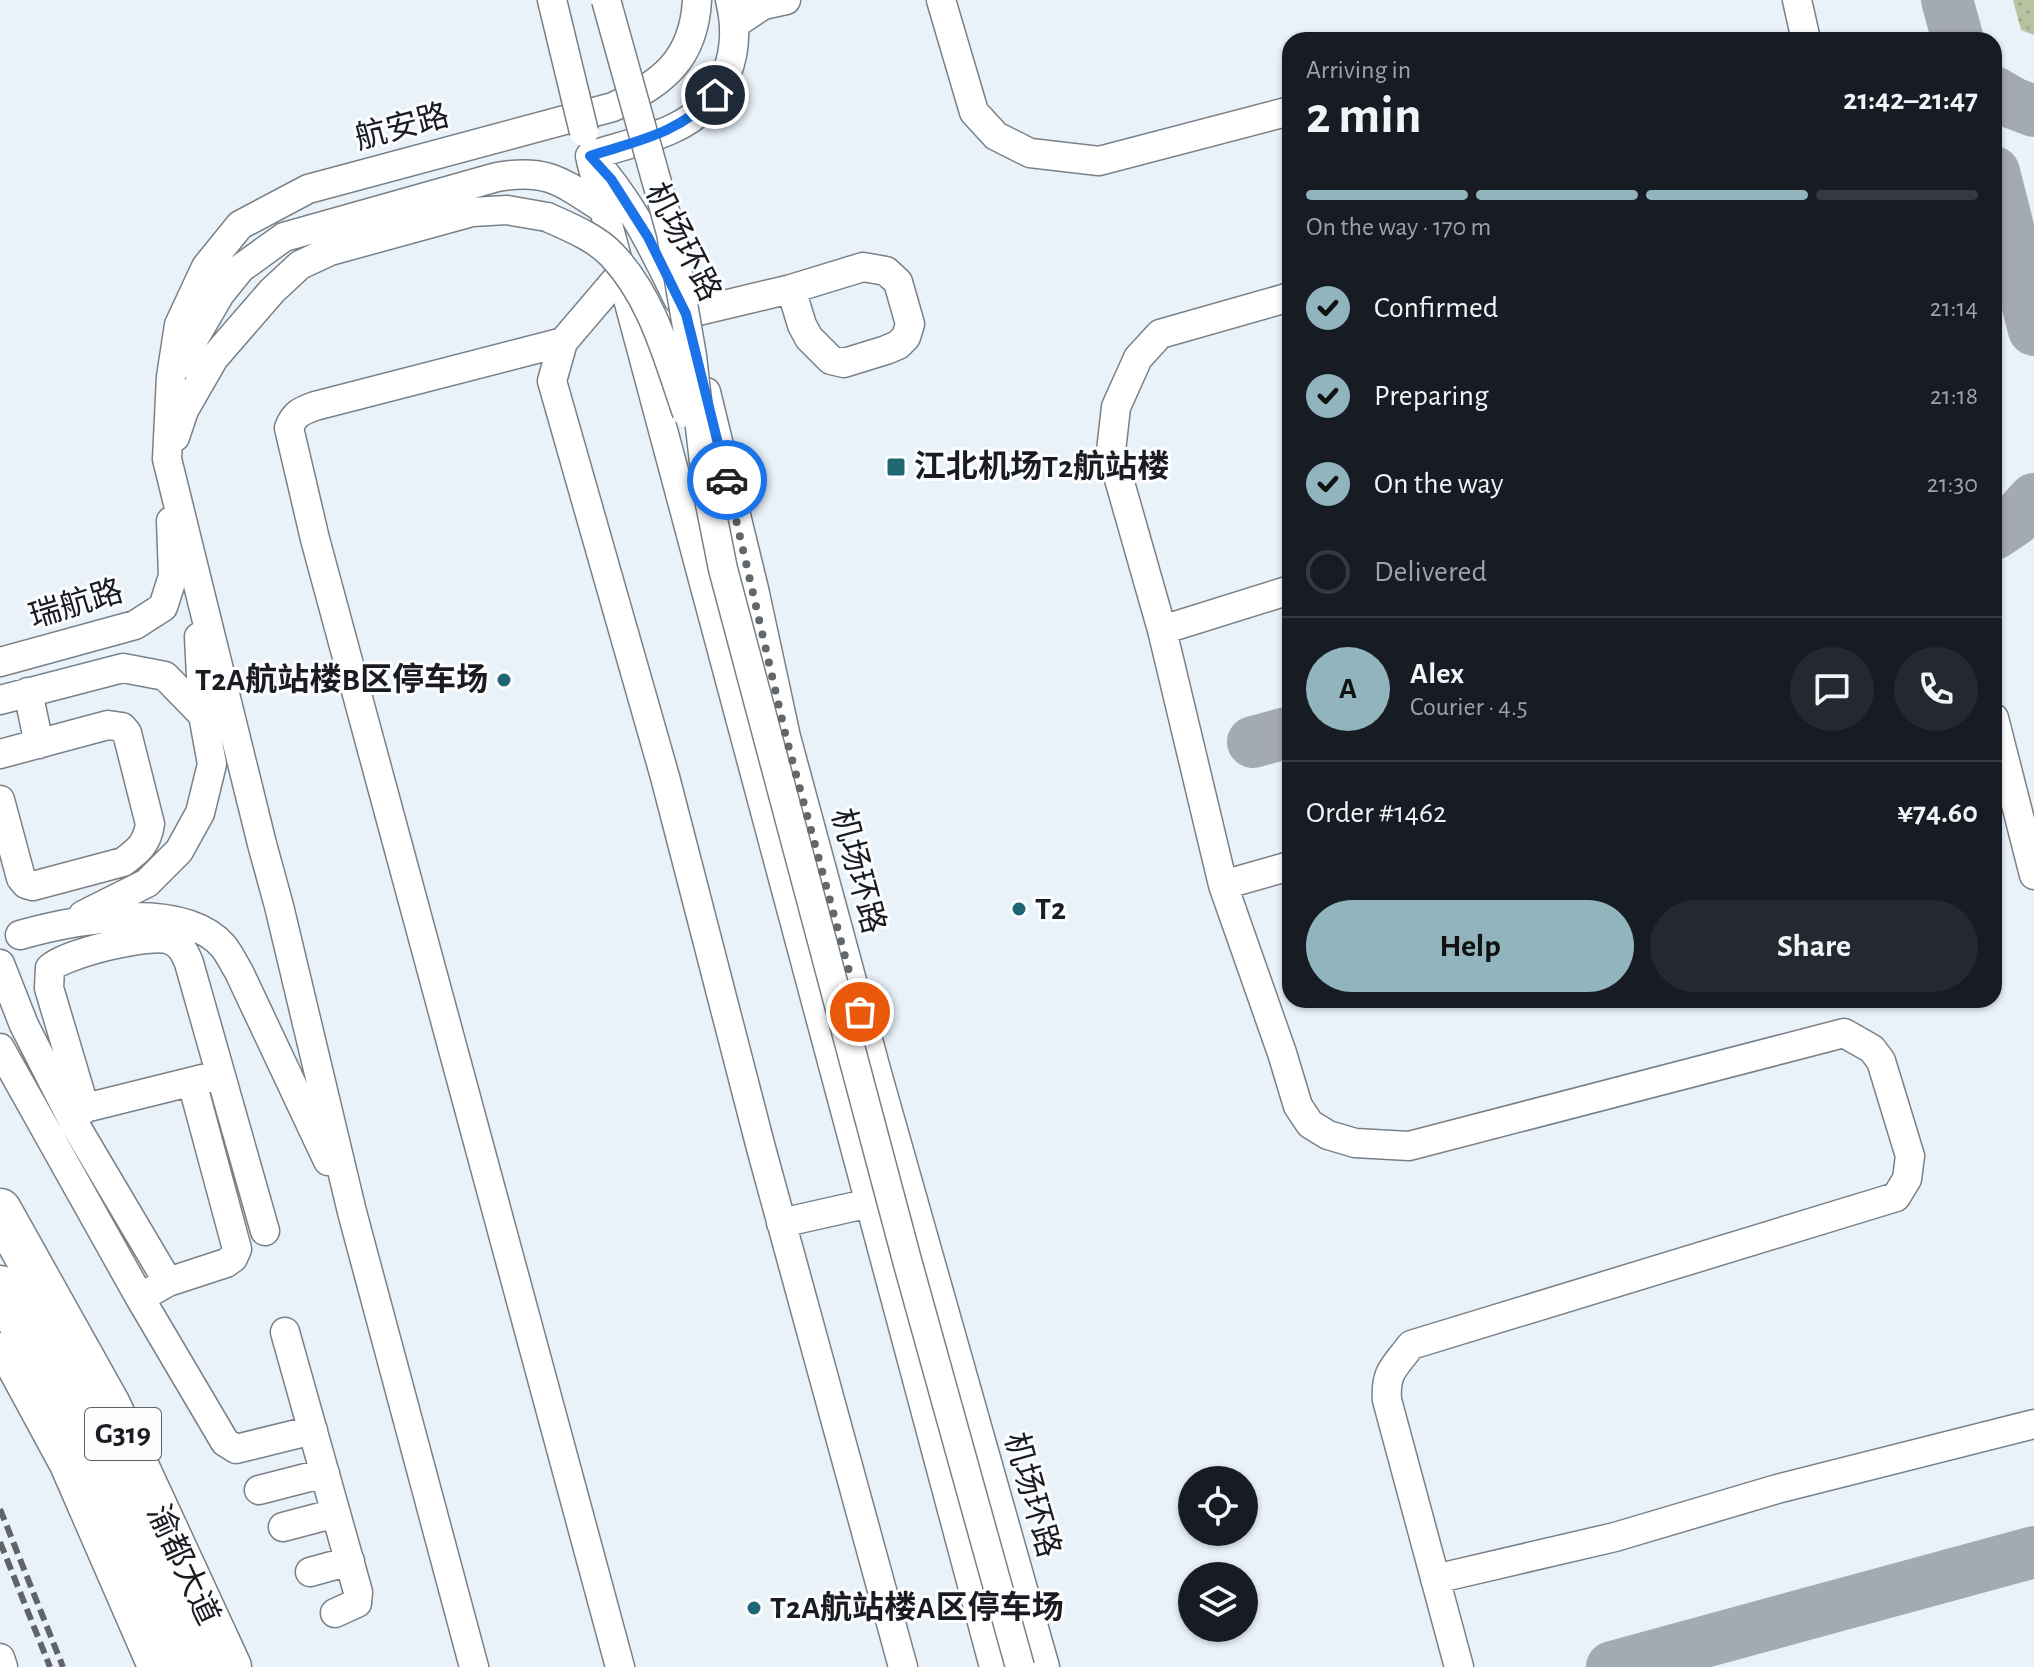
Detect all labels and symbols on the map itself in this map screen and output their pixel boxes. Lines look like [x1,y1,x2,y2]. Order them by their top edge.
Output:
pin [681,61,749,129]
street label: 航安路 [351,97,453,155]
street label: 机场环路 [640,177,728,306]
courier [687,440,767,520]
place label: 江北机场T2航站楼 [914,449,1169,483]
marker: 江北机场T2航站楼 [885,456,907,478]
street label: 瑞航路 [25,573,127,633]
place label: T2A航站楼B区停车场 [195,662,488,696]
marker: T2A航站楼B区停车场 [495,671,513,689]
street label: 机场环路 [826,805,892,937]
place label: T2 [1035,893,1066,925]
marker: T2 [1010,900,1028,918]
pin [826,978,894,1046]
road number: G319 [85,1408,161,1460]
street label: 机场环路 [999,1429,1067,1561]
street label: 渝都大道 [141,1499,226,1630]
place label: T2A航站楼A区停车场 [770,1590,1064,1624]
marker: T2A航站楼A区停车场 [745,1599,763,1617]

